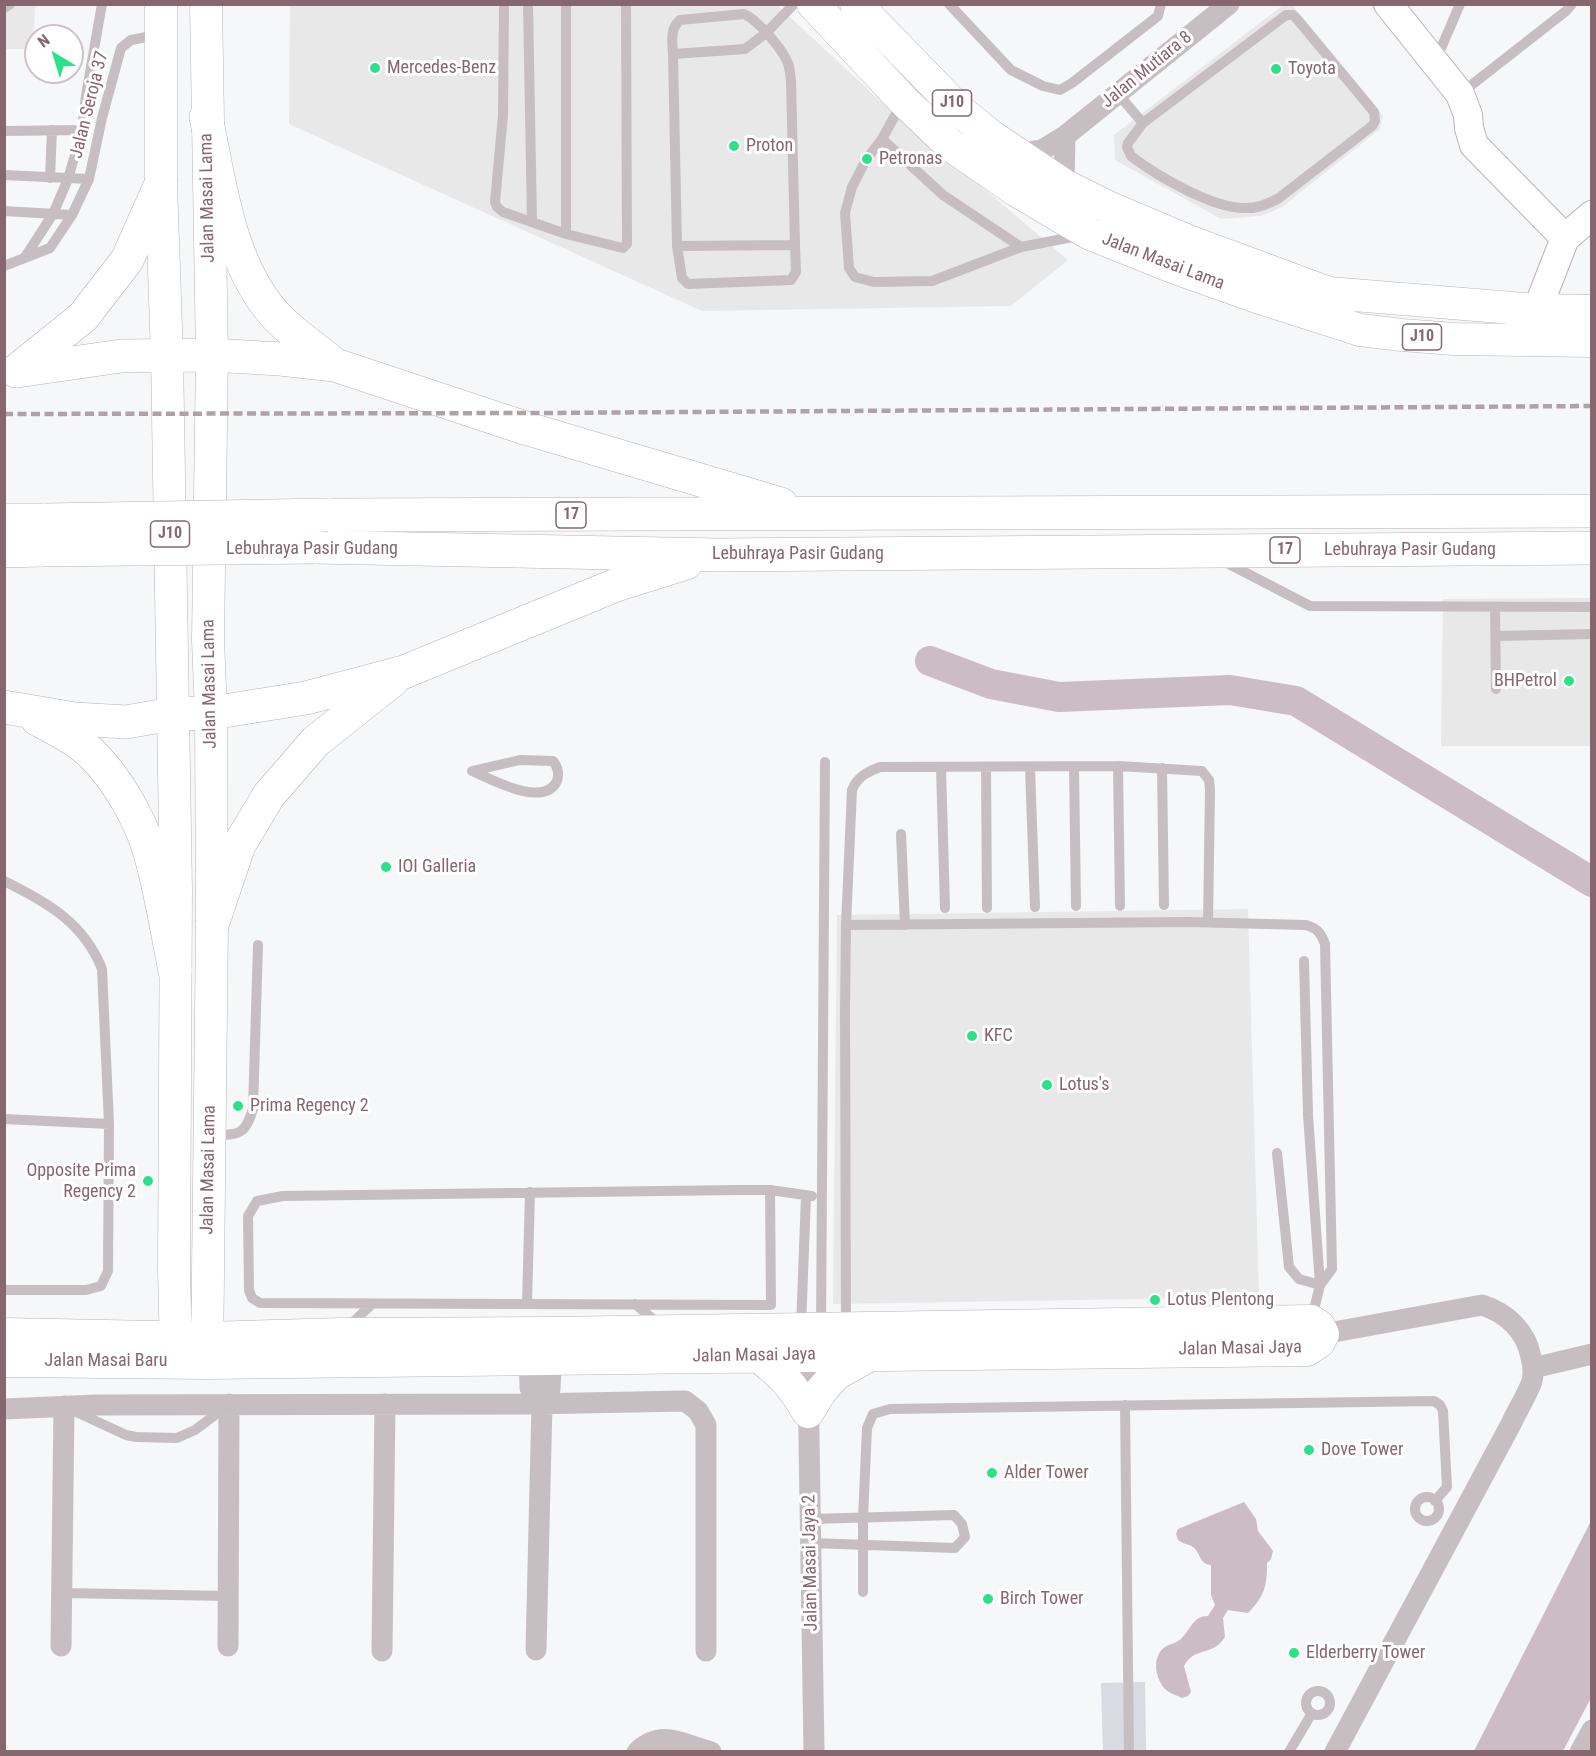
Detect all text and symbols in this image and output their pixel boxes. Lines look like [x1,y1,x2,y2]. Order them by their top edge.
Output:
north arrow [24,24,84,84]
street label: Jalan Mutiara 8 [1097,27,1197,113]
text: N [34,31,54,52]
street label: Jalan Seroja 37 [66,49,114,161]
place label: Mercedes-Benz [387,57,496,79]
place label: Toyota [1288,58,1336,80]
marker: Mercedes-Benz [368,61,382,75]
marker: Toyota [1269,62,1283,76]
road number: J10 [932,90,972,116]
street label: Jalan Masai Lama [196,133,220,263]
place label: Proton [746,135,793,157]
marker: Proton [727,139,741,153]
place label: Petronas [879,148,943,170]
marker: Petronas [860,152,874,166]
street label: Jalan Masai Lama [1099,229,1227,295]
road number: J10 [1402,324,1442,350]
road number: 17 [556,502,586,528]
road number: J10 [150,521,190,547]
road number: 17 [1270,537,1300,563]
street label: Lebuhraya Pasir Gudang [226,538,398,560]
street label: Lebuhraya Pasir Gudang [1324,539,1496,561]
street label: Lebuhraya Pasir Gudang [712,543,884,565]
street label: Jalan Masai Lama [198,619,222,749]
place label: BHPetrol [1494,670,1557,692]
marker: BHPetrol [1562,674,1576,688]
place label: IOI Galleria [398,856,476,878]
marker: IOI Galleria [379,860,393,874]
place label: KFC [984,1025,1013,1047]
marker: KFC [965,1029,979,1043]
place label: Lotus's [1059,1074,1109,1096]
marker: Lotus's [1040,1078,1054,1092]
place label: Prima Regency 2 [250,1095,369,1117]
marker: Prima Regency 2 [231,1099,245,1113]
street label: Jalan Masai Lama [197,1105,221,1235]
place label: Opposite Prima Regency 2 [26,1160,136,1202]
marker: Opposite Prima Regency 2 [141,1174,155,1188]
place label: Lotus Plentong [1167,1289,1274,1311]
marker: Lotus Plentong [1148,1293,1162,1307]
street label: Jalan Masai Jaya [1178,1337,1302,1361]
street label: Jalan Masai Jaya [692,1344,816,1368]
street label: Jalan Masai Baru [45,1350,167,1372]
place label: Dove Tower [1321,1439,1403,1461]
marker: Dove Tower [1302,1443,1316,1457]
place label: Alder Tower [1004,1462,1089,1484]
marker: Alder Tower [985,1466,999,1480]
street label: Jalan Masai Jaya 2 [799,1495,823,1631]
place label: Birch Tower [1000,1588,1084,1610]
marker: Birch Tower [981,1592,995,1606]
place label: Elderberry Tower [1306,1642,1425,1664]
marker: Elderberry Tower [1287,1646,1301,1660]

